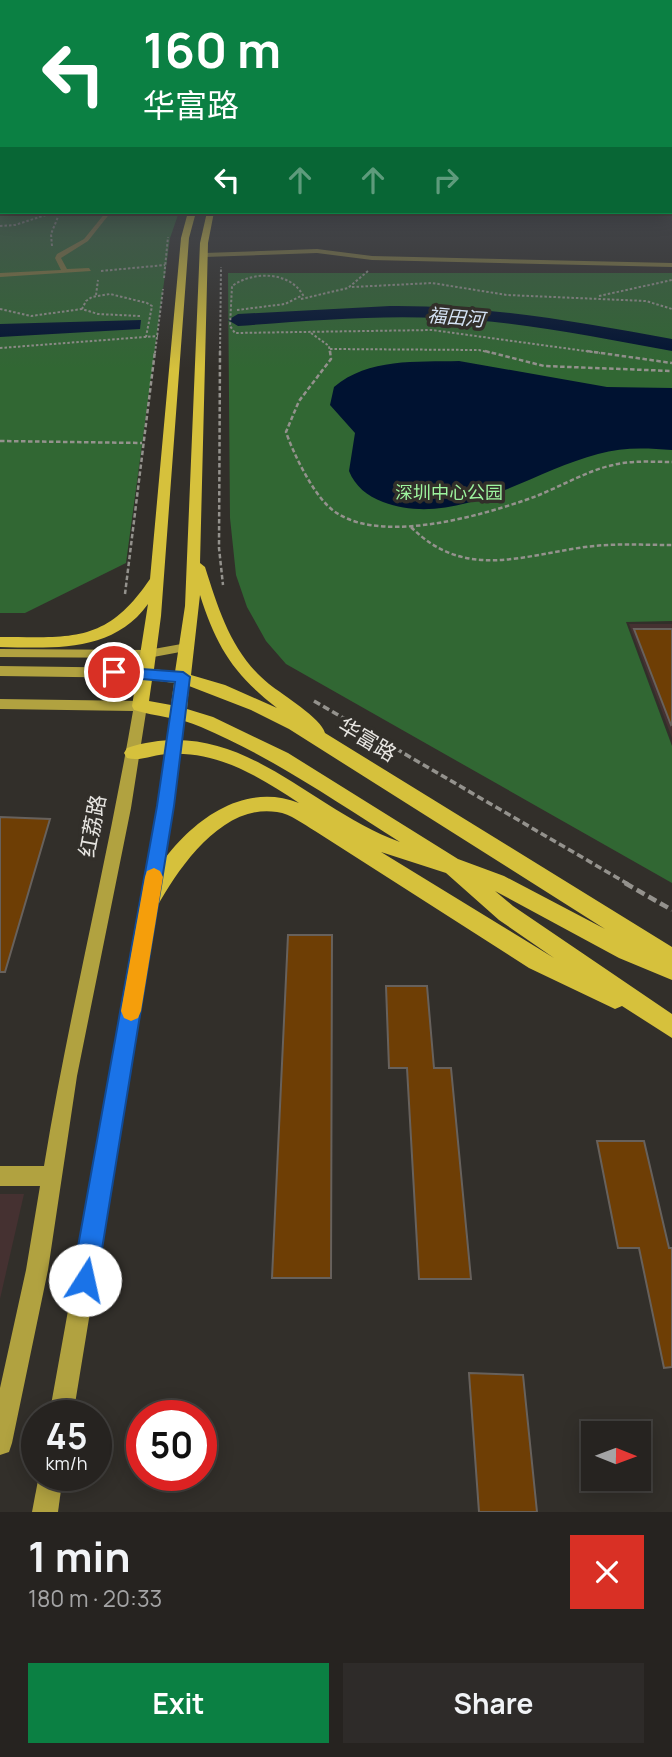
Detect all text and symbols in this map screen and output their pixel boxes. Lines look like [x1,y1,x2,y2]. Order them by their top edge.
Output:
text: 160 m [143,16,281,83]
icon: left [28,28,119,119]
text: 华富路 [143,83,239,127]
icon: left [208,161,246,199]
icon: ahead [281,161,319,199]
icon: ahead [354,161,392,199]
icon: right [427,161,465,199]
water label: 福田河 [426,302,490,333]
park label: 深圳中心公园 [395,480,503,504]
pin [84,642,144,702]
icon: arrive [95,653,133,691]
street label: 华富路 [333,711,402,767]
street label: 红荔路 [72,792,112,859]
position arrow [48,1243,122,1317]
speed limit sign: 50 [126,1400,217,1491]
text: 45 [46,1412,87,1460]
north arrow [581,1421,651,1491]
map controls [581,1421,651,1491]
text: km/h [46,1451,87,1475]
text: 1 min [28,1527,131,1585]
button: close [570,1535,644,1609]
text: 180 m · 20:33 [28,1582,162,1614]
button: Exit [28,1663,329,1743]
button: Share [343,1663,644,1743]

